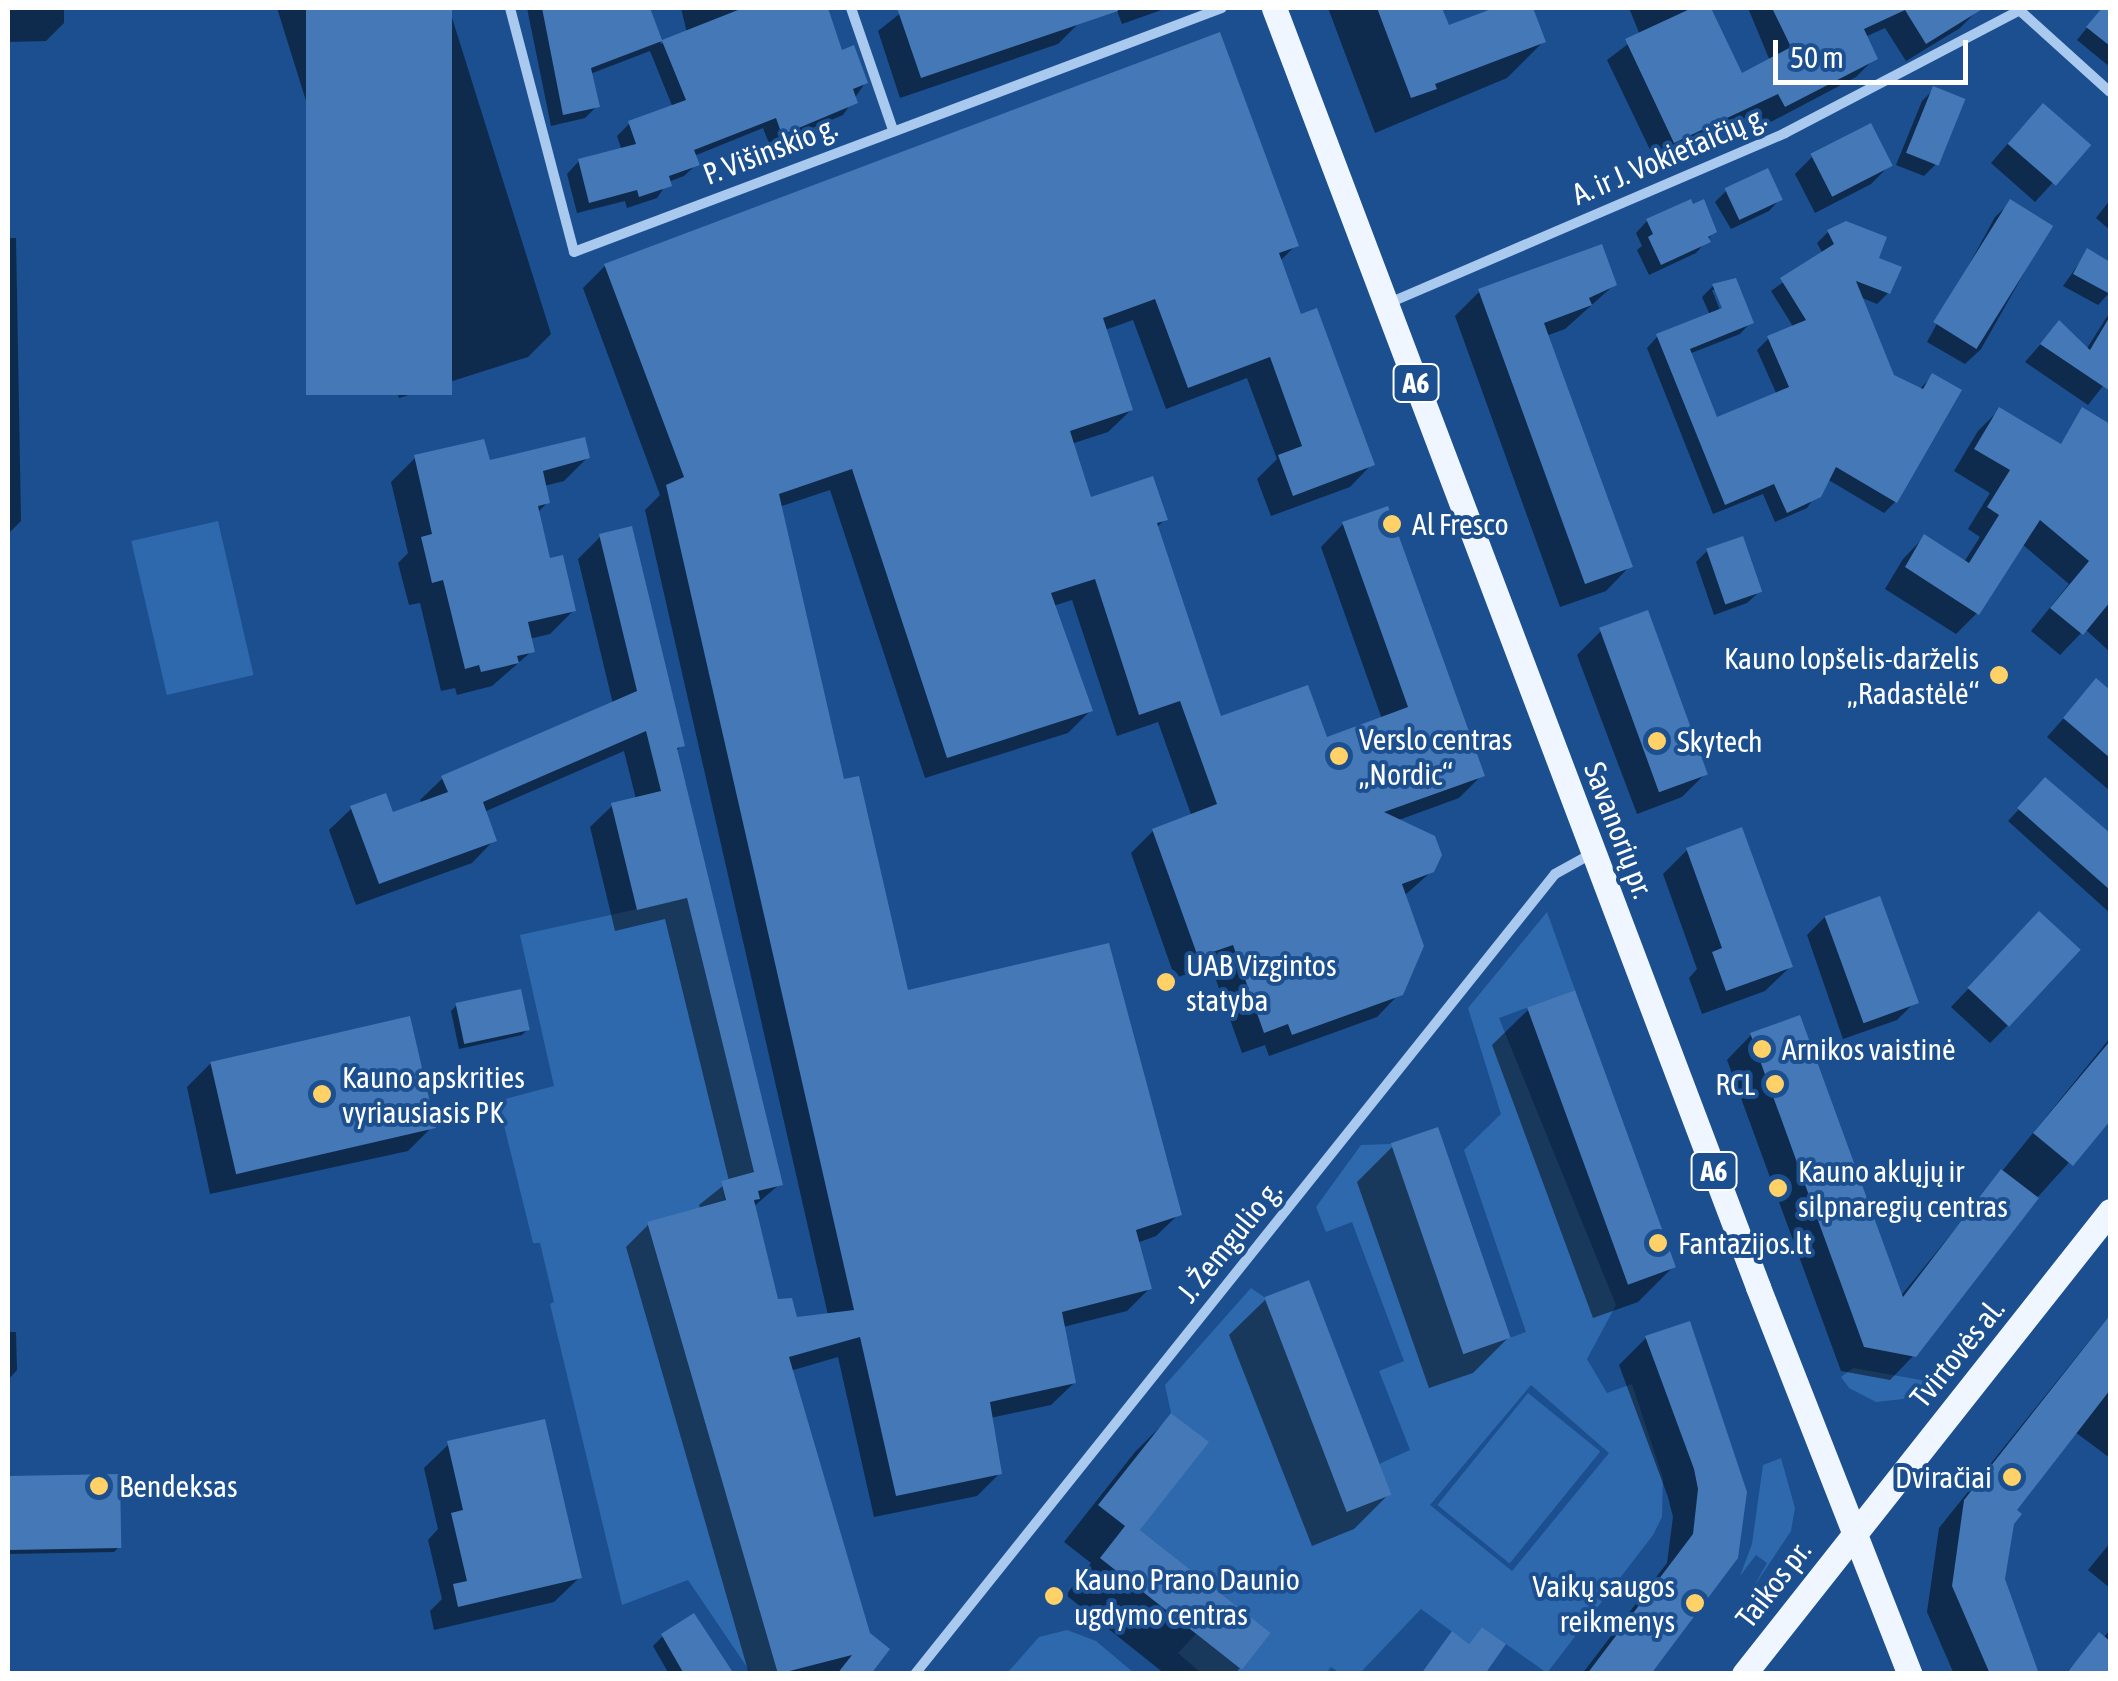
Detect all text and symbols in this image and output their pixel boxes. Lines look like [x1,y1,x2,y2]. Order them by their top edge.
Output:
scale bar [1778,20,1973,82]
text: 50 m [1790,40,1844,74]
street label: A. ir J. Vokietaičių g. [1566,98,1772,212]
street label: P. Višinskio g. [698,108,842,192]
road number: A6 [1391,360,1441,406]
place label: Al Fresco [1412,506,1509,542]
marker: Al Fresco [1381,513,1403,535]
place label: Kauno lopšelis-darželis „Radastėlė“ [1724,640,1979,710]
marker: Kauno lopšelis-darželis „Radastėlė“ [1988,664,2010,686]
place label: Verslo centras „Nordic“ [1359,721,1512,792]
place label: Skytech [1677,723,1763,759]
marker: Skytech [1646,730,1668,752]
marker: Verslo centras „Nordic“ [1328,745,1350,767]
street label: Savanorių pr. [1577,757,1661,903]
place label: UAB Vizgintos statyba [1186,947,1337,1018]
marker: UAB Vizgintos statyba [1155,971,1177,993]
place label: Arnikos vaistinė [1782,1031,1956,1067]
marker: Arnikos vaistinė [1751,1038,1773,1060]
place label: Kauno apskrities vyriausiasis PK [342,1059,525,1130]
place label: RCL [1715,1066,1755,1102]
marker: RCL [1764,1073,1786,1095]
marker: Kauno apskrities vyriausiasis PK [311,1083,333,1105]
road number: A6 [1689,1148,1739,1194]
place label: Kauno aklųjų ir silpnaregių centras [1798,1153,2008,1224]
street label: J. Žemgulio g. [1169,1173,1289,1309]
marker: Kauno aklųjų ir silpnaregių centras [1767,1177,1789,1199]
place label: Fantazijos.lt [1678,1225,1812,1261]
marker: Fantazijos.lt [1647,1232,1669,1254]
street label: Tvirtovės al. [1902,1291,2012,1415]
place label: Dviračiai [1895,1459,1992,1495]
marker: Dviračiai [2001,1466,2023,1488]
place label: Bendeksas [119,1468,238,1504]
marker: Bendeksas [88,1475,110,1497]
street label: Taikos pr. [1728,1533,1818,1635]
place label: Kauno Prano Daunio ugdymo centras [1074,1561,1300,1632]
place label: Vaikų saugos reikmenys [1533,1568,1675,1638]
marker: Kauno Prano Daunio ugdymo centras [1043,1585,1065,1607]
marker: Vaikų saugos reikmenys [1684,1592,1706,1614]

